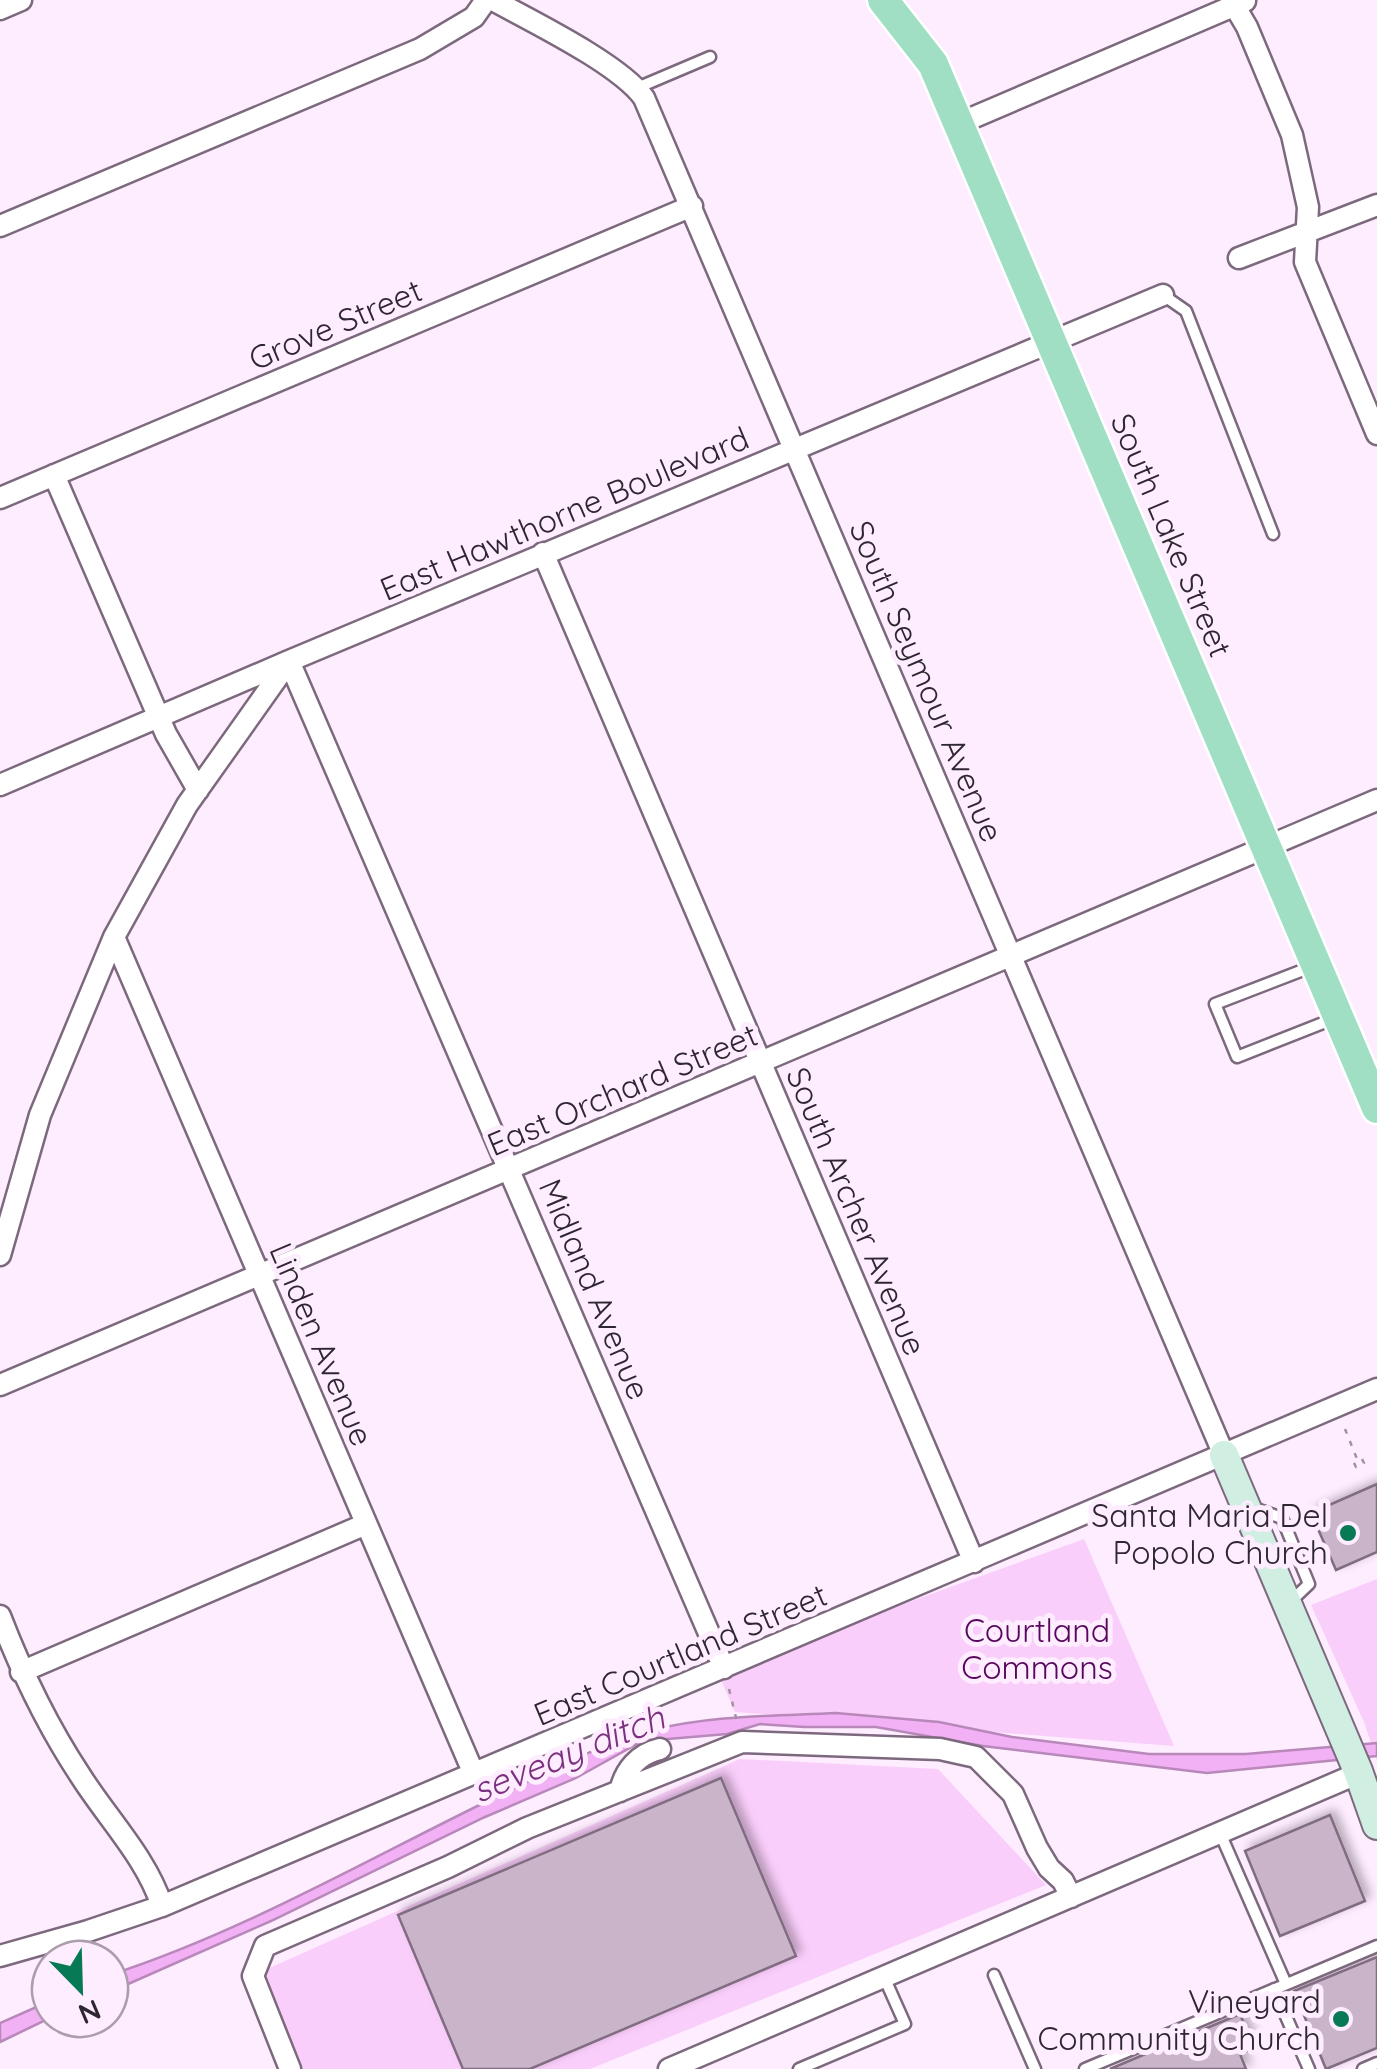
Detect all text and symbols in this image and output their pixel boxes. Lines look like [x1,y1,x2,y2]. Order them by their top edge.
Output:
street label: Grove Street [242,270,428,378]
street label: South Lake Street [1103,407,1241,663]
street label: East Hawthorne Boulevard [374,417,754,609]
street label: South Seymour Avenue [841,515,1013,847]
street label: East Orchard Street [481,1014,763,1164]
street label: South Archer Avenue [778,1061,936,1361]
street label: Midland Avenue [531,1173,659,1405]
street label: Linden Avenue [261,1237,383,1451]
place label: Santa Maria Del Popolo Church [1091,1495,1328,1572]
marker: Santa Maria Del Popolo Church [1337,1522,1359,1544]
street label: East Courtland Street [527,1574,833,1734]
park label: Courtland Commons [961,1610,1113,1687]
water label: seveay ditch [465,1694,672,1811]
north arrow [30,1939,130,2039]
place label: Vineyard Community Church [1037,1981,1321,2058]
text: N [74,1992,106,2033]
marker: Vineyard Community Church [1330,2008,1352,2030]

